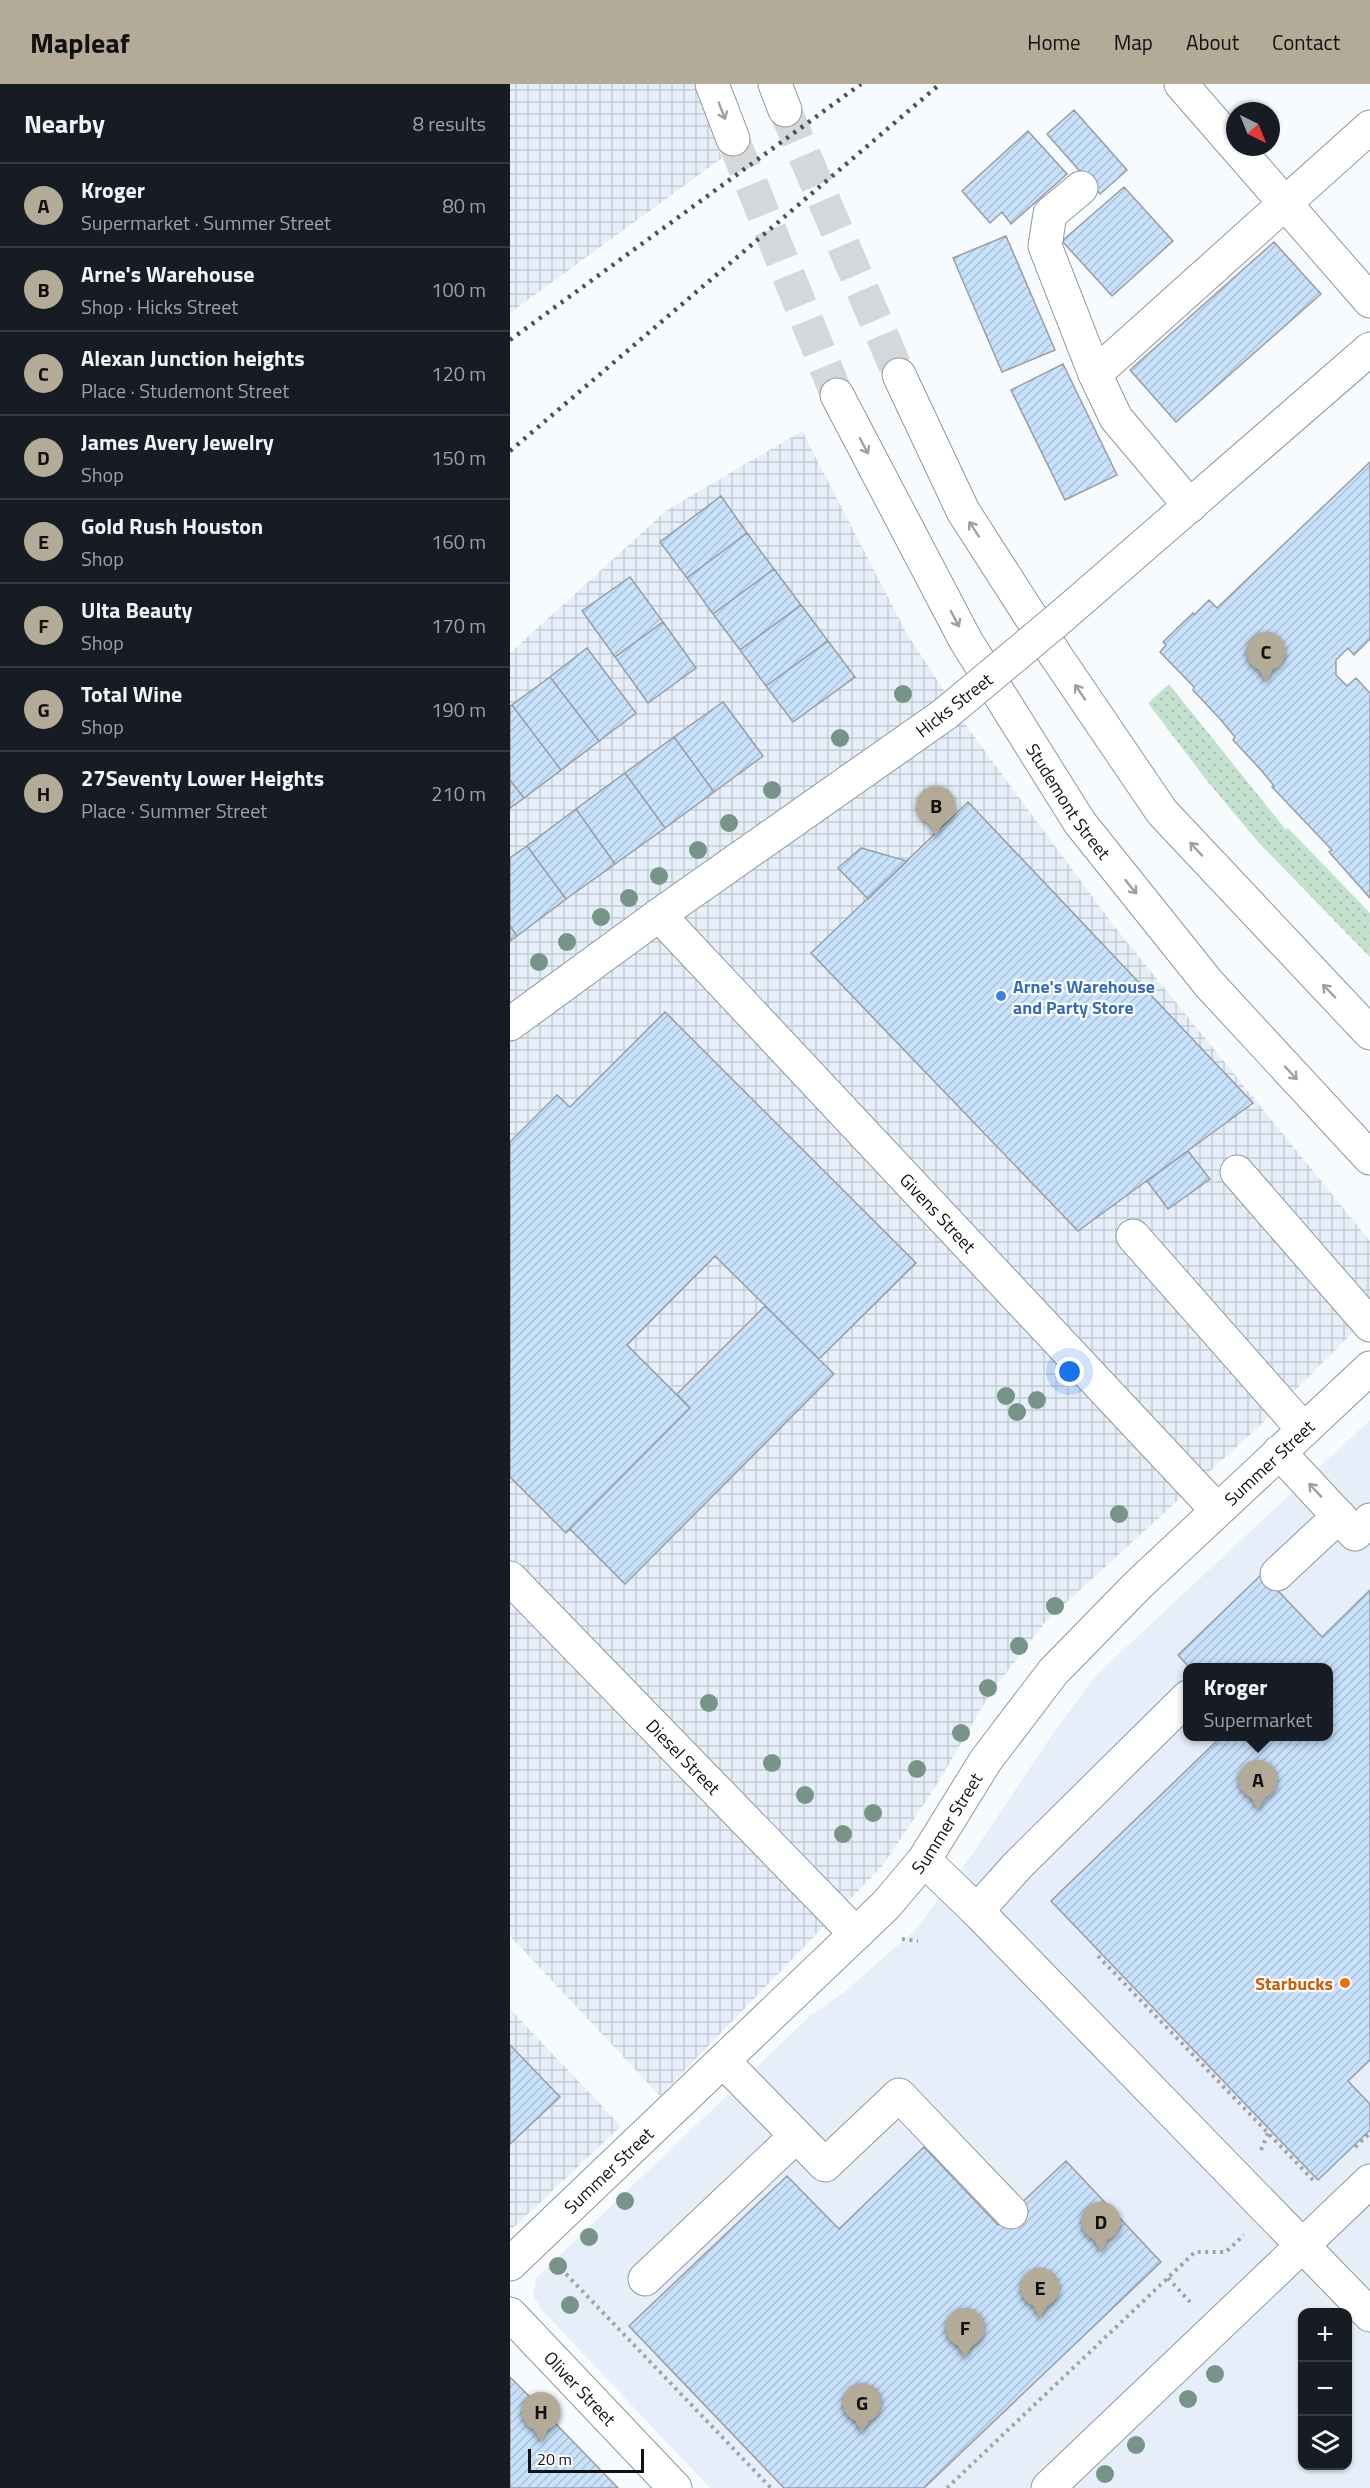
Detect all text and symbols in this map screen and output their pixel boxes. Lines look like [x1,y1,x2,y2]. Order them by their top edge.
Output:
text: Mapleaf [30,21,130,64]
text: Home [1027,26,1081,58]
text: Map [1114,26,1153,58]
text: About [1186,26,1239,58]
text: Contact [1272,26,1340,58]
one-way arrow [717,102,728,120]
north arrow [1226,102,1280,156]
text: Nearby [24,104,105,143]
text: 8 results [413,108,486,139]
text: Kroger [81,173,145,207]
text: A [37,190,50,221]
text: 80 m [442,190,486,221]
text: Supermarket · Summer Street [81,207,331,238]
text: Arne's Warehouse [81,257,255,291]
text: B [37,274,50,305]
text: 100 m [431,274,486,305]
text: Shop · Hicks Street [81,291,238,322]
text: Alexan Junction heights [81,341,305,375]
text: C [38,358,49,389]
text: 120 m [431,358,486,389]
text: Place · Studemont Street [81,375,289,406]
text: James Avery Jewelry [81,425,274,459]
one-way arrow [859,437,871,455]
text: D [37,442,50,473]
text: 150 m [431,442,486,473]
text: Shop [81,459,124,490]
text: Gold Rush Houston [81,509,263,543]
one-way arrow [968,521,980,538]
text: E [38,526,49,557]
text: 160 m [431,526,486,557]
text: Shop [81,543,124,574]
text: Ulta Beauty [81,593,192,627]
text: F [38,610,49,641]
text: 170 m [431,610,486,641]
one-way arrow [949,610,961,628]
text: Shop [81,627,124,658]
pin: C [1246,632,1286,682]
street label: Hicks Street [910,666,999,744]
text: Total Wine [81,677,182,711]
one-way arrow [1074,685,1086,701]
text: G [37,694,50,725]
text: 190 m [431,694,486,725]
text: Shop [81,711,124,742]
street label: Studemont Street [1020,738,1118,866]
text: 27Seventy Lower Heights [81,761,324,795]
text: H [37,778,50,809]
text: 210 m [431,778,486,809]
pin: B [916,786,956,836]
text: Place · Summer Street [81,795,267,826]
one-way arrow [1189,842,1203,857]
one-way arrow [1124,879,1137,895]
place label: Arne's Warehouse and Party Store [1013,973,1155,1021]
one-way arrow [1323,984,1337,999]
marker: Arne's Warehouse and Party Store [994,989,1008,1003]
one-way arrow [1284,1066,1299,1081]
street label: Givens Street [894,1166,983,1259]
your location [1055,1357,1084,1386]
street label: Summer Street [1218,1413,1321,1512]
one-way arrow [1308,1483,1322,1498]
popup [1183,1663,1333,1741]
text: Kroger [1203,1670,1267,1704]
text: Supermarket [1203,1704,1313,1735]
street label: Diesel Street [640,1712,727,1801]
pin: A [1238,1760,1278,1810]
street label: Summer Street [904,1767,989,1880]
place label: Starbucks [1255,1970,1333,1997]
marker: Starbucks [1338,1976,1352,1990]
street label: Summer Street [557,2120,660,2220]
pin: D [1082,2202,1120,2252]
pin: E [1020,2268,1060,2318]
pin: F [946,2308,984,2358]
map controls [1298,2308,1352,2470]
button: + [1298,2308,1352,2362]
street label: Oliver Street [538,2345,623,2432]
button: − [1298,2362,1352,2416]
pin: G [842,2384,882,2433]
pin: H [522,2392,561,2442]
button: layers [1298,2416,1352,2470]
scale bar [528,2446,644,2474]
text: 20 m [537,2447,572,2471]

